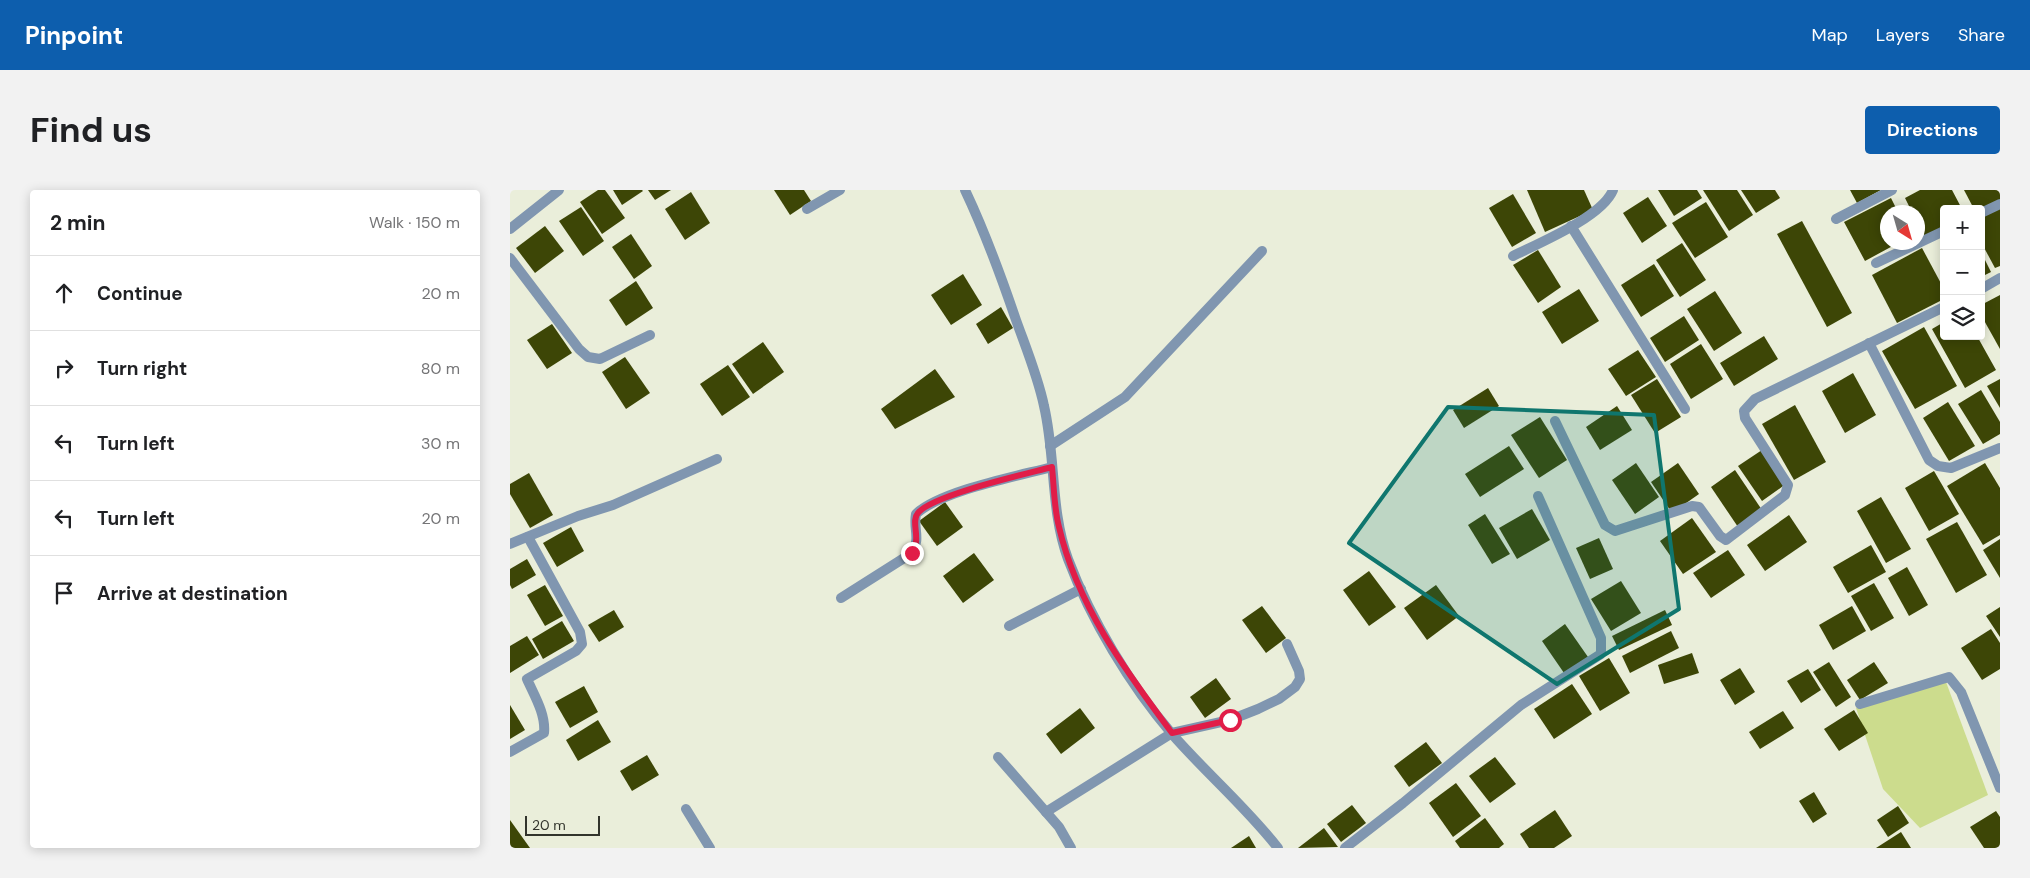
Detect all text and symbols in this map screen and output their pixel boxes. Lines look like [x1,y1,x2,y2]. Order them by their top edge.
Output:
text: Pinpoint [25,20,123,51]
text: Map [1812,23,1848,47]
text: Layers [1876,23,1930,47]
text: Share [1958,23,2005,47]
button: Directions [1865,106,2000,154]
text: Find us [30,107,152,153]
north arrow [1880,205,1925,250]
map controls [1940,205,1985,340]
button: + [1940,205,1985,250]
text: 2 min [50,209,106,237]
text: Walk · 150 m [369,212,460,233]
button: − [1940,250,1985,295]
icon: ahead [50,279,78,307]
text: Continue [97,281,183,306]
text: 20 m [421,283,460,304]
button: layers [1940,295,1985,340]
icon: right [50,354,78,382]
text: Turn right [97,356,187,381]
text: 80 m [421,358,460,379]
icon: left [50,429,78,457]
text: Turn left [97,431,175,456]
text: 30 m [421,433,460,454]
icon: left [50,504,78,532]
text: Turn left [97,506,175,531]
text: 20 m [421,508,460,529]
route end [901,542,924,565]
icon: arrive [50,579,78,607]
text: Arrive at destination [97,581,288,606]
route start [1219,709,1242,732]
scale bar [525,813,600,836]
text: 20 m [532,816,566,834]

